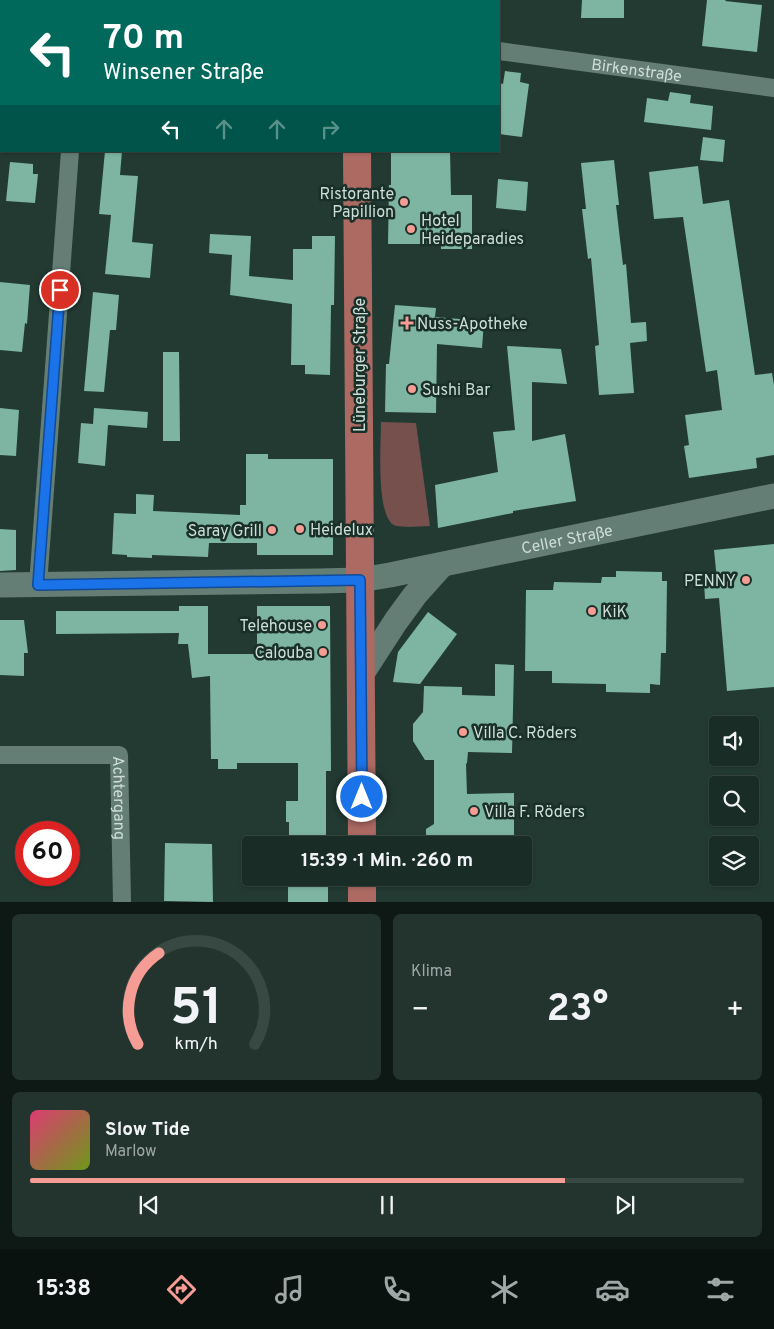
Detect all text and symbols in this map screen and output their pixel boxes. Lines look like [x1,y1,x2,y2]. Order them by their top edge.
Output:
text: 70 m [103,17,184,61]
icon: left [20,20,85,85]
street label: Birkenstraße [590,56,683,88]
text: Winsener Straße [103,60,264,87]
icon: left [157,115,185,143]
icon: ahead [210,115,238,143]
icon: ahead [263,115,291,143]
icon: right [316,115,344,143]
place label: Ristorante Papillion [319,185,394,223]
marker: Ristorante Papillion [398,196,410,208]
place label: Hotel Heideparadies [421,212,524,250]
marker: Hotel Heideparadies [405,223,417,235]
pin [39,269,81,311]
icon: arrive [46,276,74,304]
street label: Lüneburger Straße [351,298,371,432]
place label: Nuss-Apotheke [417,315,528,335]
marker: Nuss-Apotheke [401,317,413,329]
place label: Sushi Bar [422,381,490,401]
marker: Sushi Bar [406,383,418,395]
place label: Heidelux [310,521,373,541]
street label: Celler Straße [520,521,615,560]
place label: Saray Grill [188,522,262,542]
marker: Heidelux [294,523,306,535]
marker: Saray Grill [266,524,278,536]
place label: PENNY [684,572,736,592]
marker: PENNY [740,574,752,586]
place label: KiK [602,603,627,623]
marker: KiK [586,605,598,617]
place label: Telehouse [240,617,312,637]
marker: Telehouse [316,619,328,631]
place label: Calouba [254,644,313,664]
marker: Calouba [317,646,329,658]
map controls [709,716,759,886]
button: sound [709,716,759,766]
place label: Villa C. Röders [473,724,577,744]
marker: Villa C. Röders [457,726,469,738]
street label: Achtergang [107,756,129,840]
position arrow [335,770,387,822]
button: search [709,776,759,826]
place label: Villa F. Röders [484,803,585,823]
marker: Villa F. Röders [468,805,480,817]
speed limit sign: 60 [15,821,80,886]
button: layers [709,836,759,886]
text: 15:39 · 1 Min. · 260 m [301,849,473,873]
text: Klima [411,962,452,982]
text: 51 [170,977,223,1043]
text: 23° [547,986,608,1035]
text: − [411,993,429,1029]
text: + [726,993,744,1029]
text: km/h [175,1033,218,1056]
text: Slow Tide [105,1118,190,1142]
text: Marlow [105,1142,157,1162]
icon: previous [135,1191,163,1219]
icon: pause [373,1191,401,1219]
icon: next [611,1191,639,1219]
icon: directions [164,1272,199,1307]
icon: music [272,1272,307,1307]
icon: phone [379,1272,414,1307]
icon: climate [487,1272,522,1307]
icon: car [595,1272,630,1307]
icon: filters [703,1272,738,1307]
text: 15:38 [36,1276,91,1303]

